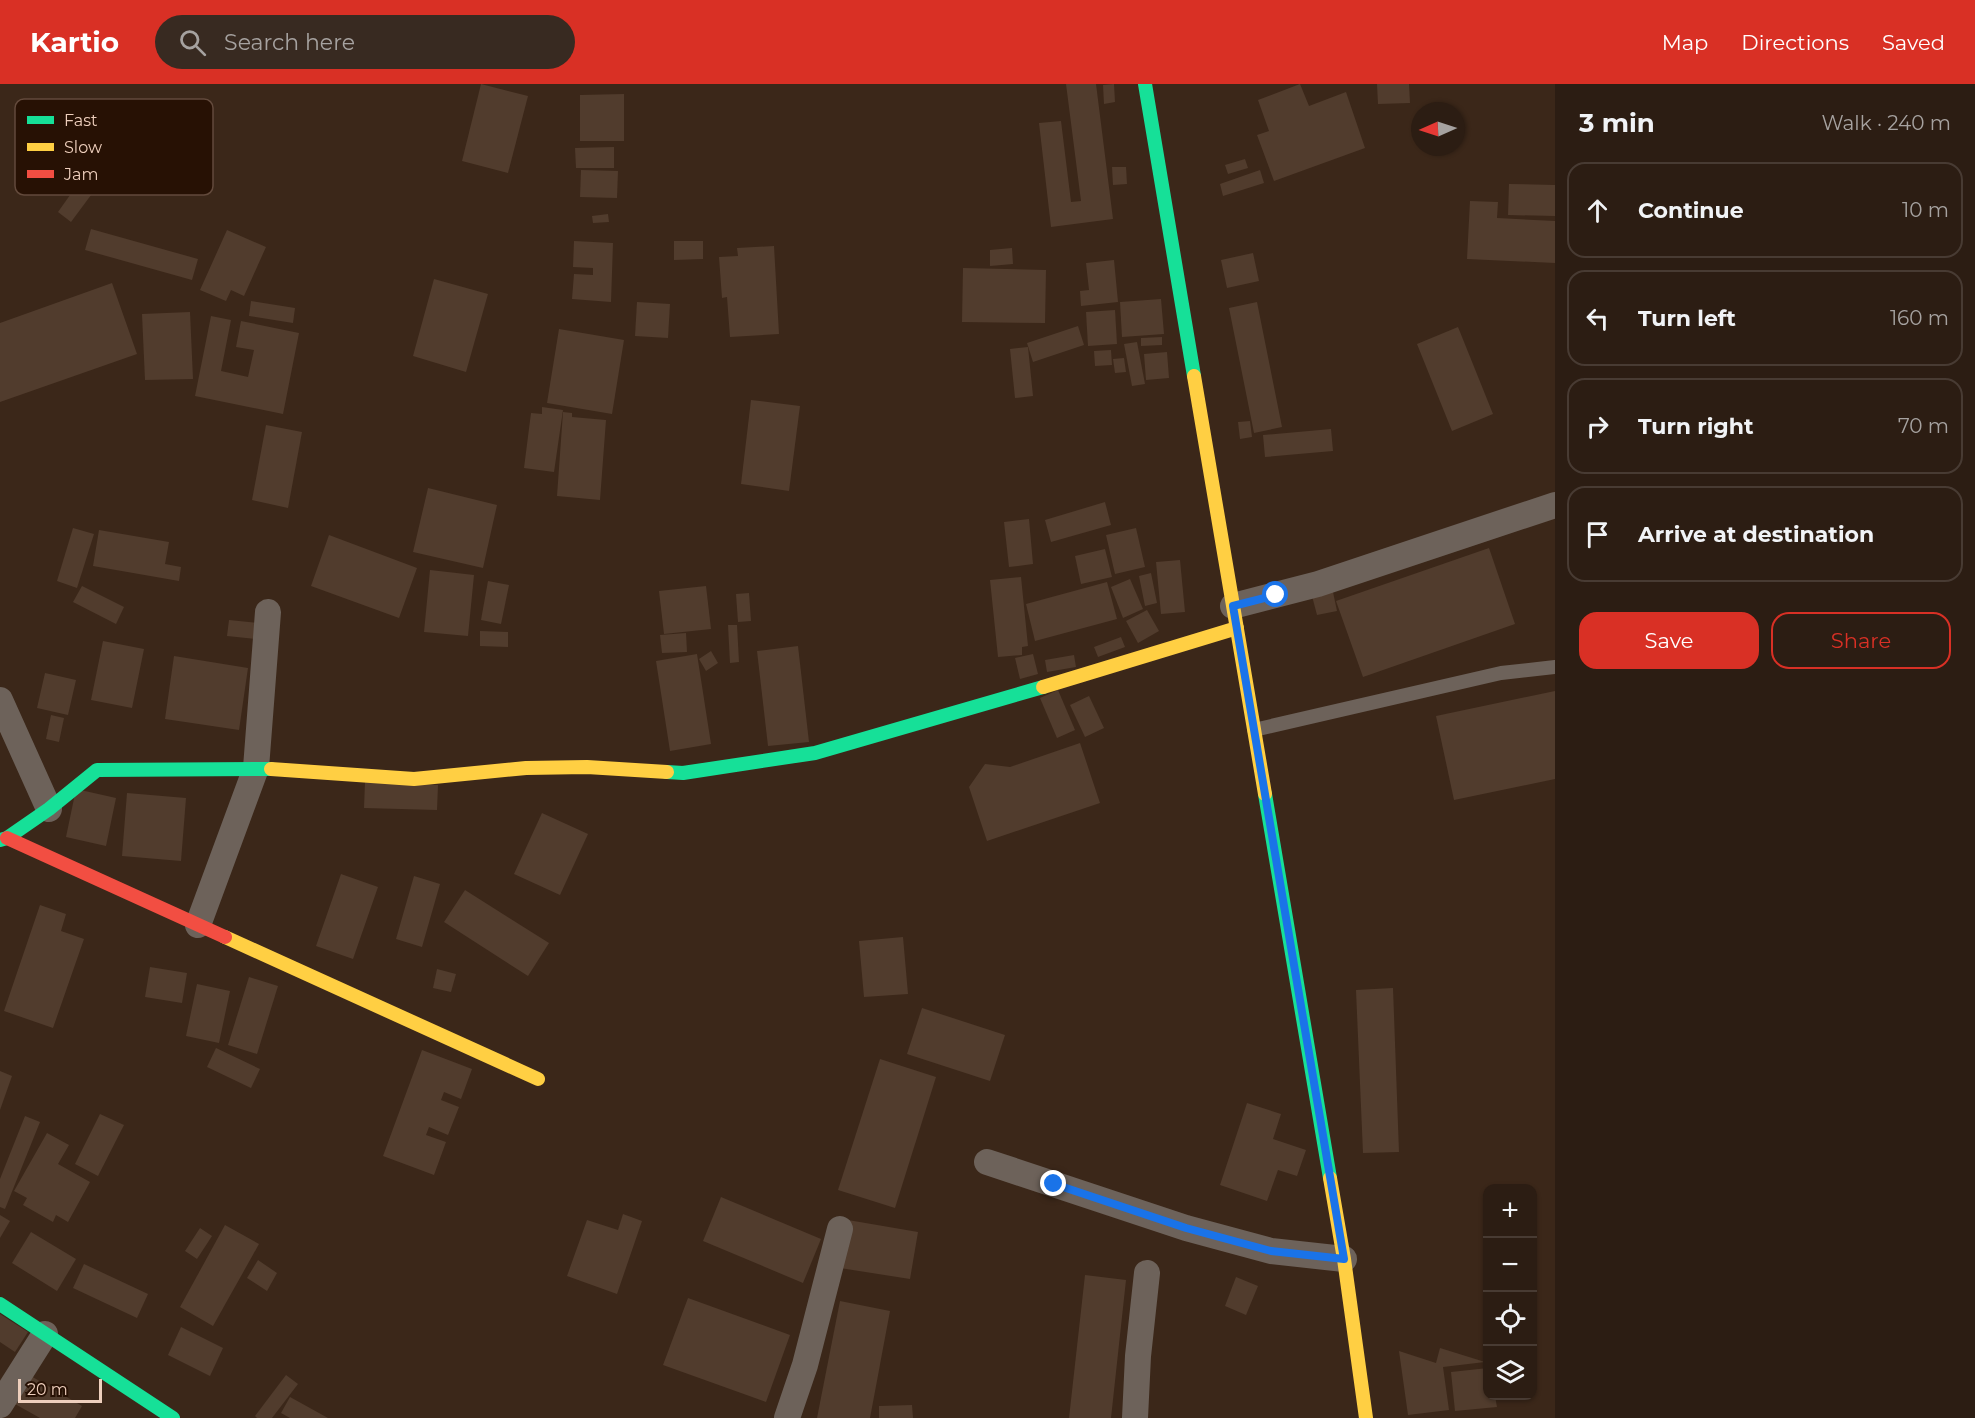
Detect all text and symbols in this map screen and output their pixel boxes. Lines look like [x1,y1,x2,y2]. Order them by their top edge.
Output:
search box [155,15,575,69]
text: Kartio [30,25,119,59]
icon: search [176,26,209,59]
text: Search here [224,29,355,56]
text: Map [1662,30,1708,55]
text: Directions [1741,30,1849,55]
text: Saved [1882,30,1945,55]
legend [15,99,213,195]
north arrow [1411,102,1465,156]
text: 3 min [1579,107,1655,139]
text: Fast [64,111,98,130]
text: Walk · 240 m [1821,111,1951,135]
text: Slow [64,138,102,157]
text: Jam [63,165,98,184]
icon: ahead [1581,194,1614,227]
text: Continue [1638,197,1744,224]
text: 10 m [1902,198,1949,222]
icon: left [1581,302,1614,335]
text: Turn left [1638,305,1736,332]
text: 160 m [1890,306,1949,330]
icon: right [1581,410,1614,443]
text: Turn right [1638,413,1753,440]
text: 70 m [1898,414,1949,438]
icon: arrive [1581,518,1614,551]
text: Arrive at destination [1638,521,1874,548]
route start [1262,581,1288,607]
button: Save [1579,612,1759,669]
button: Share [1771,612,1951,669]
route end [1040,1170,1066,1196]
map controls [1483,1184,1537,1400]
button: + [1483,1184,1537,1238]
button: − [1483,1238,1537,1292]
button: locate [1483,1292,1537,1346]
button: layers [1483,1346,1537,1400]
scale bar [18,1376,102,1404]
text: 20 m [27,1380,68,1399]

